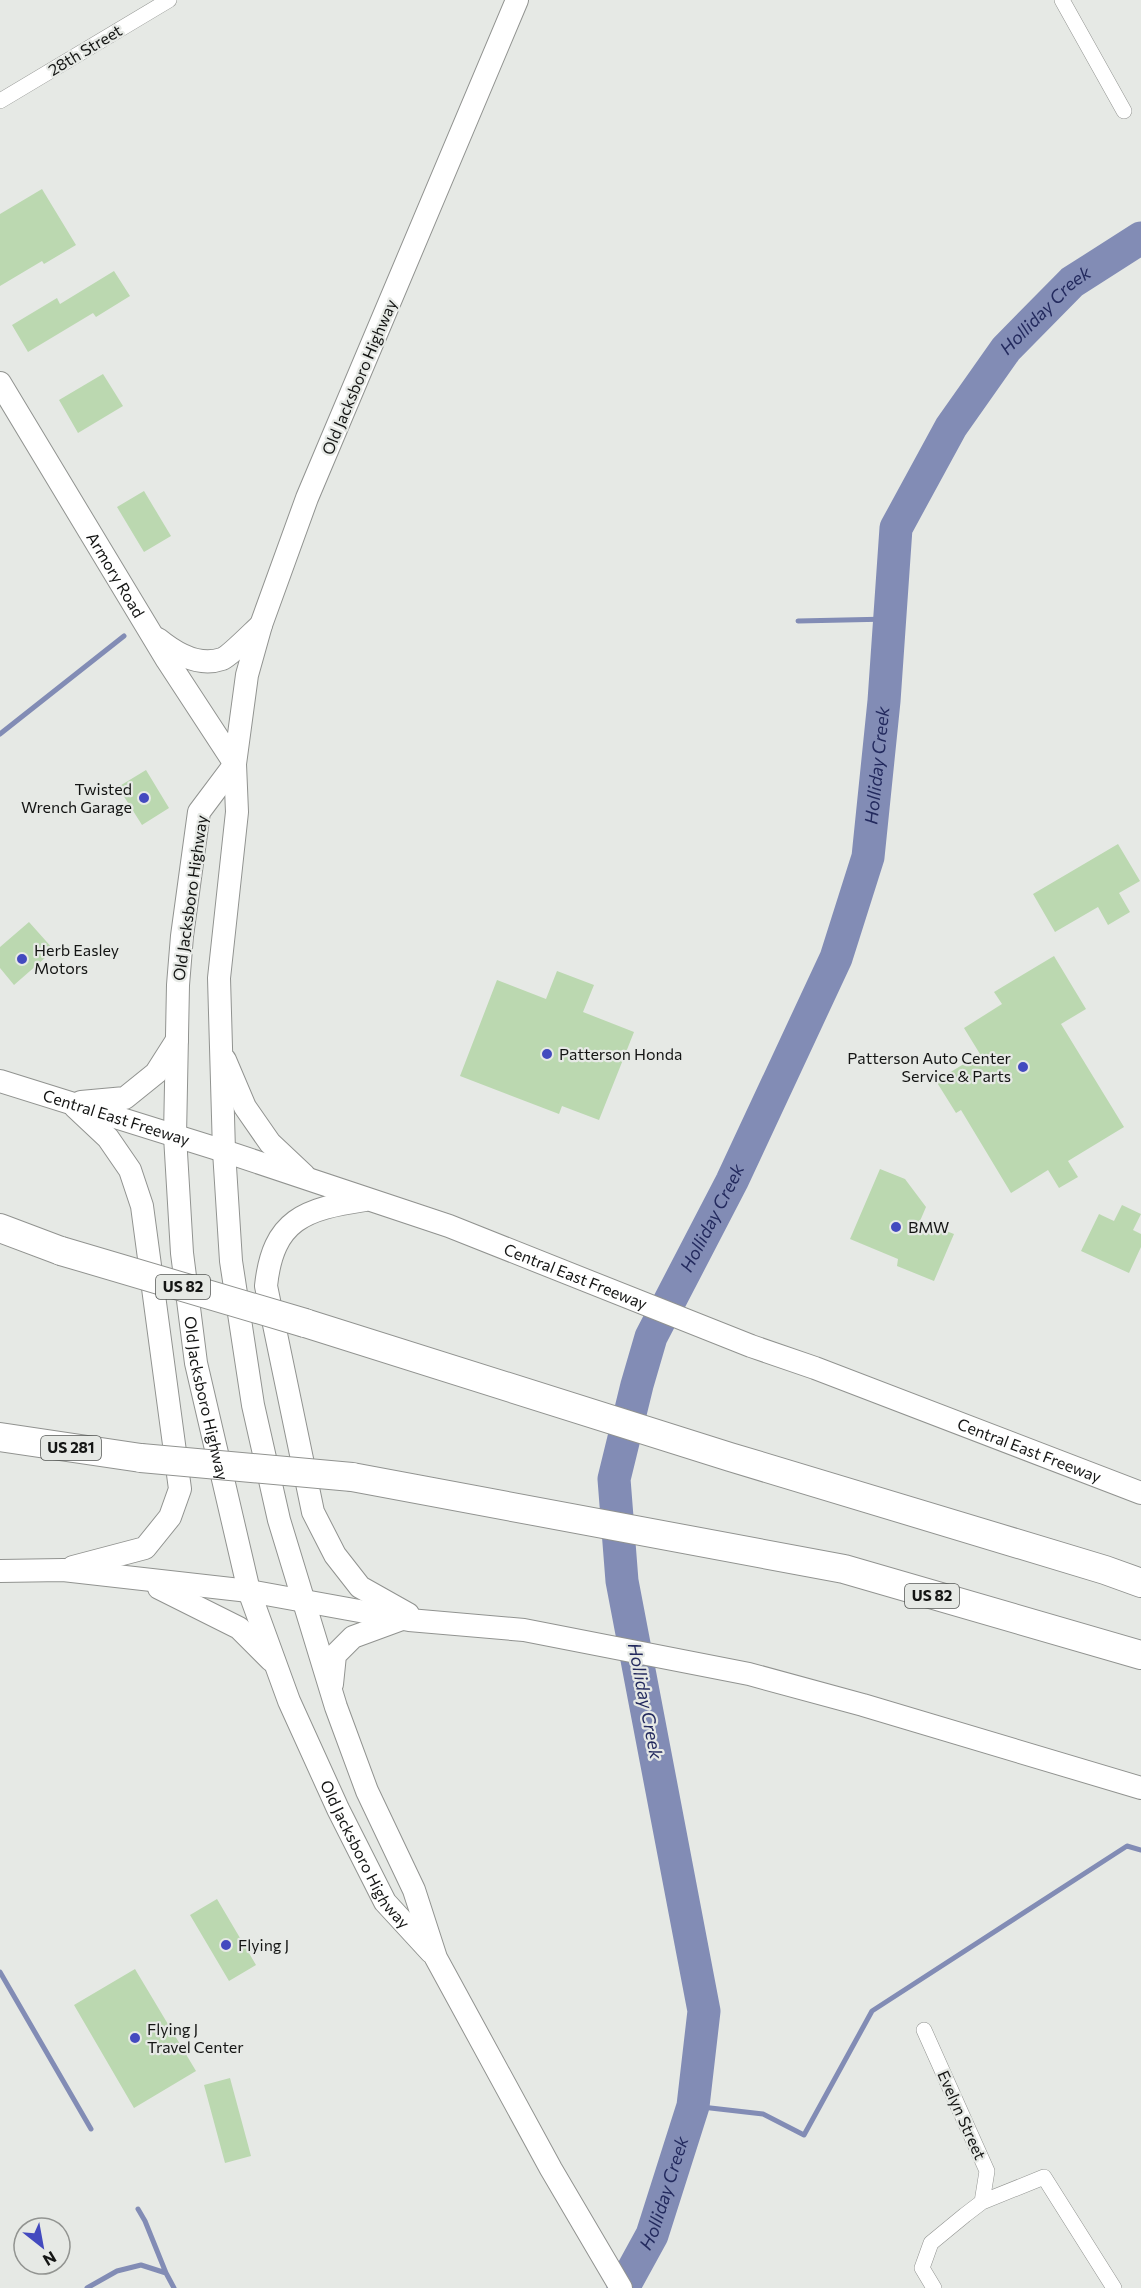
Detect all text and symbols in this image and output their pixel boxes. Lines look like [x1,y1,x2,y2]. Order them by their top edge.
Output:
street label: 28th Street [44,20,125,79]
water label: Holliday Creek [995,260,1096,359]
street label: Old Jacksboro Highway [317,296,400,457]
street label: Armory Road [83,529,149,621]
water label: Holliday Creek [859,704,893,825]
place label: Twisted Wrench Garage [21,779,132,816]
marker: Twisted Wrench Garage [137,791,151,805]
street label: Old Jacksboro Highway [168,814,211,982]
place label: Herb Easley Motors [34,940,119,977]
marker: Herb Easley Motors [15,952,29,966]
place label: Patterson Honda [559,1044,682,1063]
marker: Patterson Honda [540,1047,554,1061]
place label: Patterson Auto Center Service & Parts [847,1048,1012,1085]
marker: Patterson Auto Center Service & Parts [1016,1060,1030,1074]
street label: Central East Freeway [41,1085,192,1149]
water label: Holliday Creek [675,1159,749,1275]
place label: BMW [908,1217,949,1236]
marker: BMW [889,1220,903,1234]
street label: Central East Freeway [501,1239,650,1313]
road number: US 82 [156,1275,210,1299]
street label: Old Jacksboro Highway [181,1315,233,1482]
street label: Central East Freeway [955,1414,1104,1486]
road number: US 281 [41,1436,101,1460]
road number: US 82 [905,1584,959,1608]
water label: Holliday Creek [624,1641,668,1762]
street label: Old Jacksboro Highway [317,1777,414,1932]
place label: Flying J [238,1935,289,1954]
marker: Flying J [219,1938,233,1952]
place label: Flying J Travel Center [147,2019,244,2056]
marker: Flying J Travel Center [128,2031,142,2045]
street label: Evelyn Street [934,2067,991,2163]
water label: Holliday Creek [634,2132,693,2253]
north arrow [12,2216,72,2276]
text: N [40,2248,60,2271]

